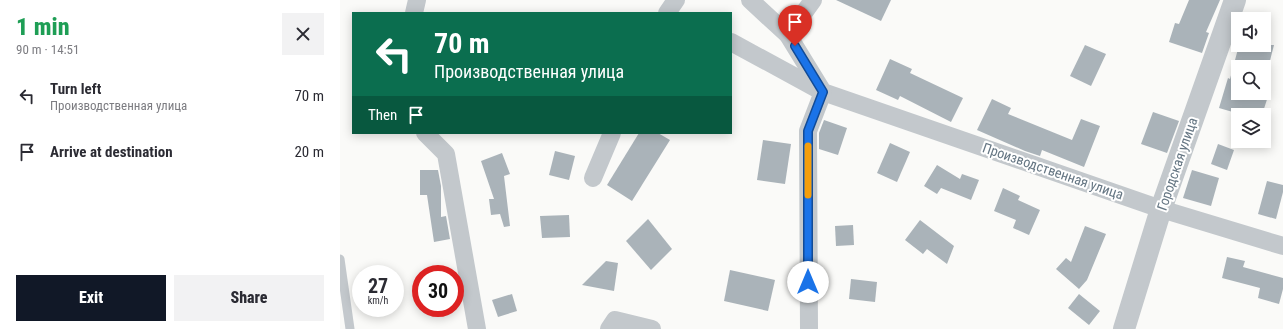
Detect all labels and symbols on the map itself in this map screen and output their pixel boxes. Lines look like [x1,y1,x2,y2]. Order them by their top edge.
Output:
pin [778,5,812,46]
street label: Городская улица [1154,115,1200,213]
street label: Производственная улица [980,139,1126,203]
position arrow [787,261,829,303]
speed limit sign: 30 [412,265,464,317]

